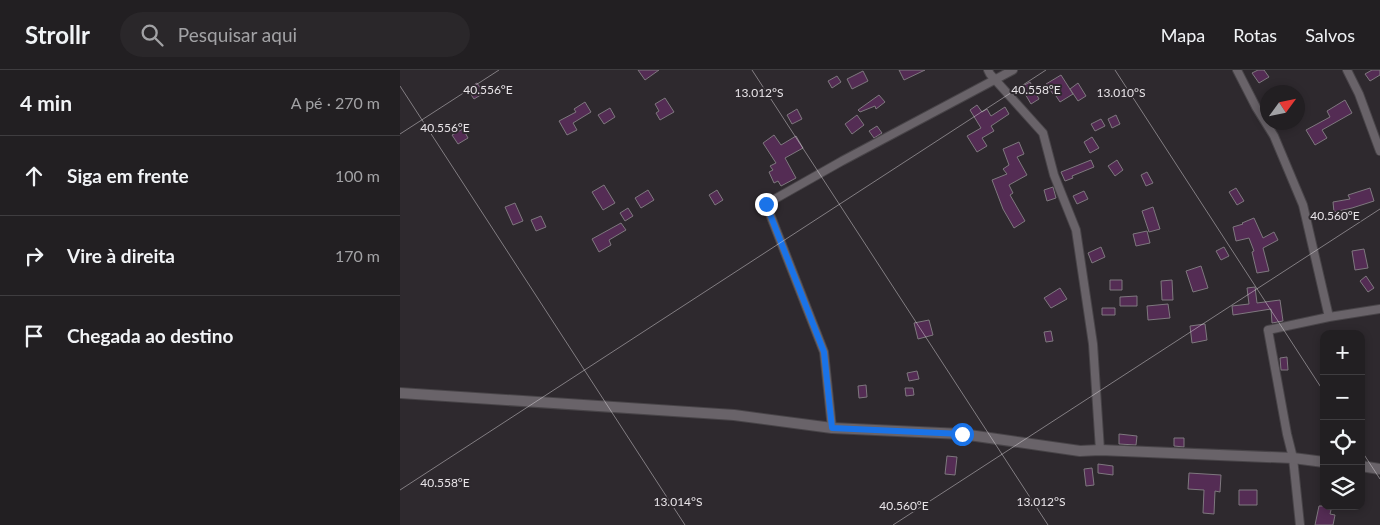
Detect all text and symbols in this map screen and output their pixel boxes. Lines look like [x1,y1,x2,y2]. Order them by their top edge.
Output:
search box [120,12,470,57]
text: Strollr [25,20,90,49]
icon: search [138,21,166,49]
text: Pesquisar aqui [178,23,297,46]
text: Mapa [1161,24,1205,46]
text: Rotas [1233,24,1277,46]
text: Salvos [1305,24,1355,46]
text: 40.556°E [463,82,513,97]
text: 40.558°E [1011,82,1061,97]
text: 13.012°S [734,85,784,100]
text: 13.010°S [1096,85,1146,100]
north arrow [1260,85,1305,130]
text: 4 min [20,90,72,115]
text: A pé · 270 m [291,93,380,112]
text: 40.556°E [420,120,470,135]
icon: ahead [20,162,48,190]
text: Siga em frente [67,164,189,187]
text: 100 m [335,166,380,185]
route end [755,193,778,216]
text: 40.560°E [1310,208,1360,223]
icon: right [20,242,48,270]
text: Vire à direita [67,244,175,267]
text: 170 m [335,246,380,265]
icon: arrive [20,322,48,350]
text: Chegada ao destino [67,324,233,347]
map controls [1320,330,1365,510]
button: + [1320,330,1365,375]
button: − [1320,375,1365,420]
button: locate [1320,420,1365,465]
route start [951,423,974,446]
button: layers [1320,465,1365,510]
text: 40.558°E [420,475,470,490]
text: 13.014°S [653,494,703,509]
text: 13.012°S [1016,494,1066,509]
text: 40.560°E [879,498,929,513]

